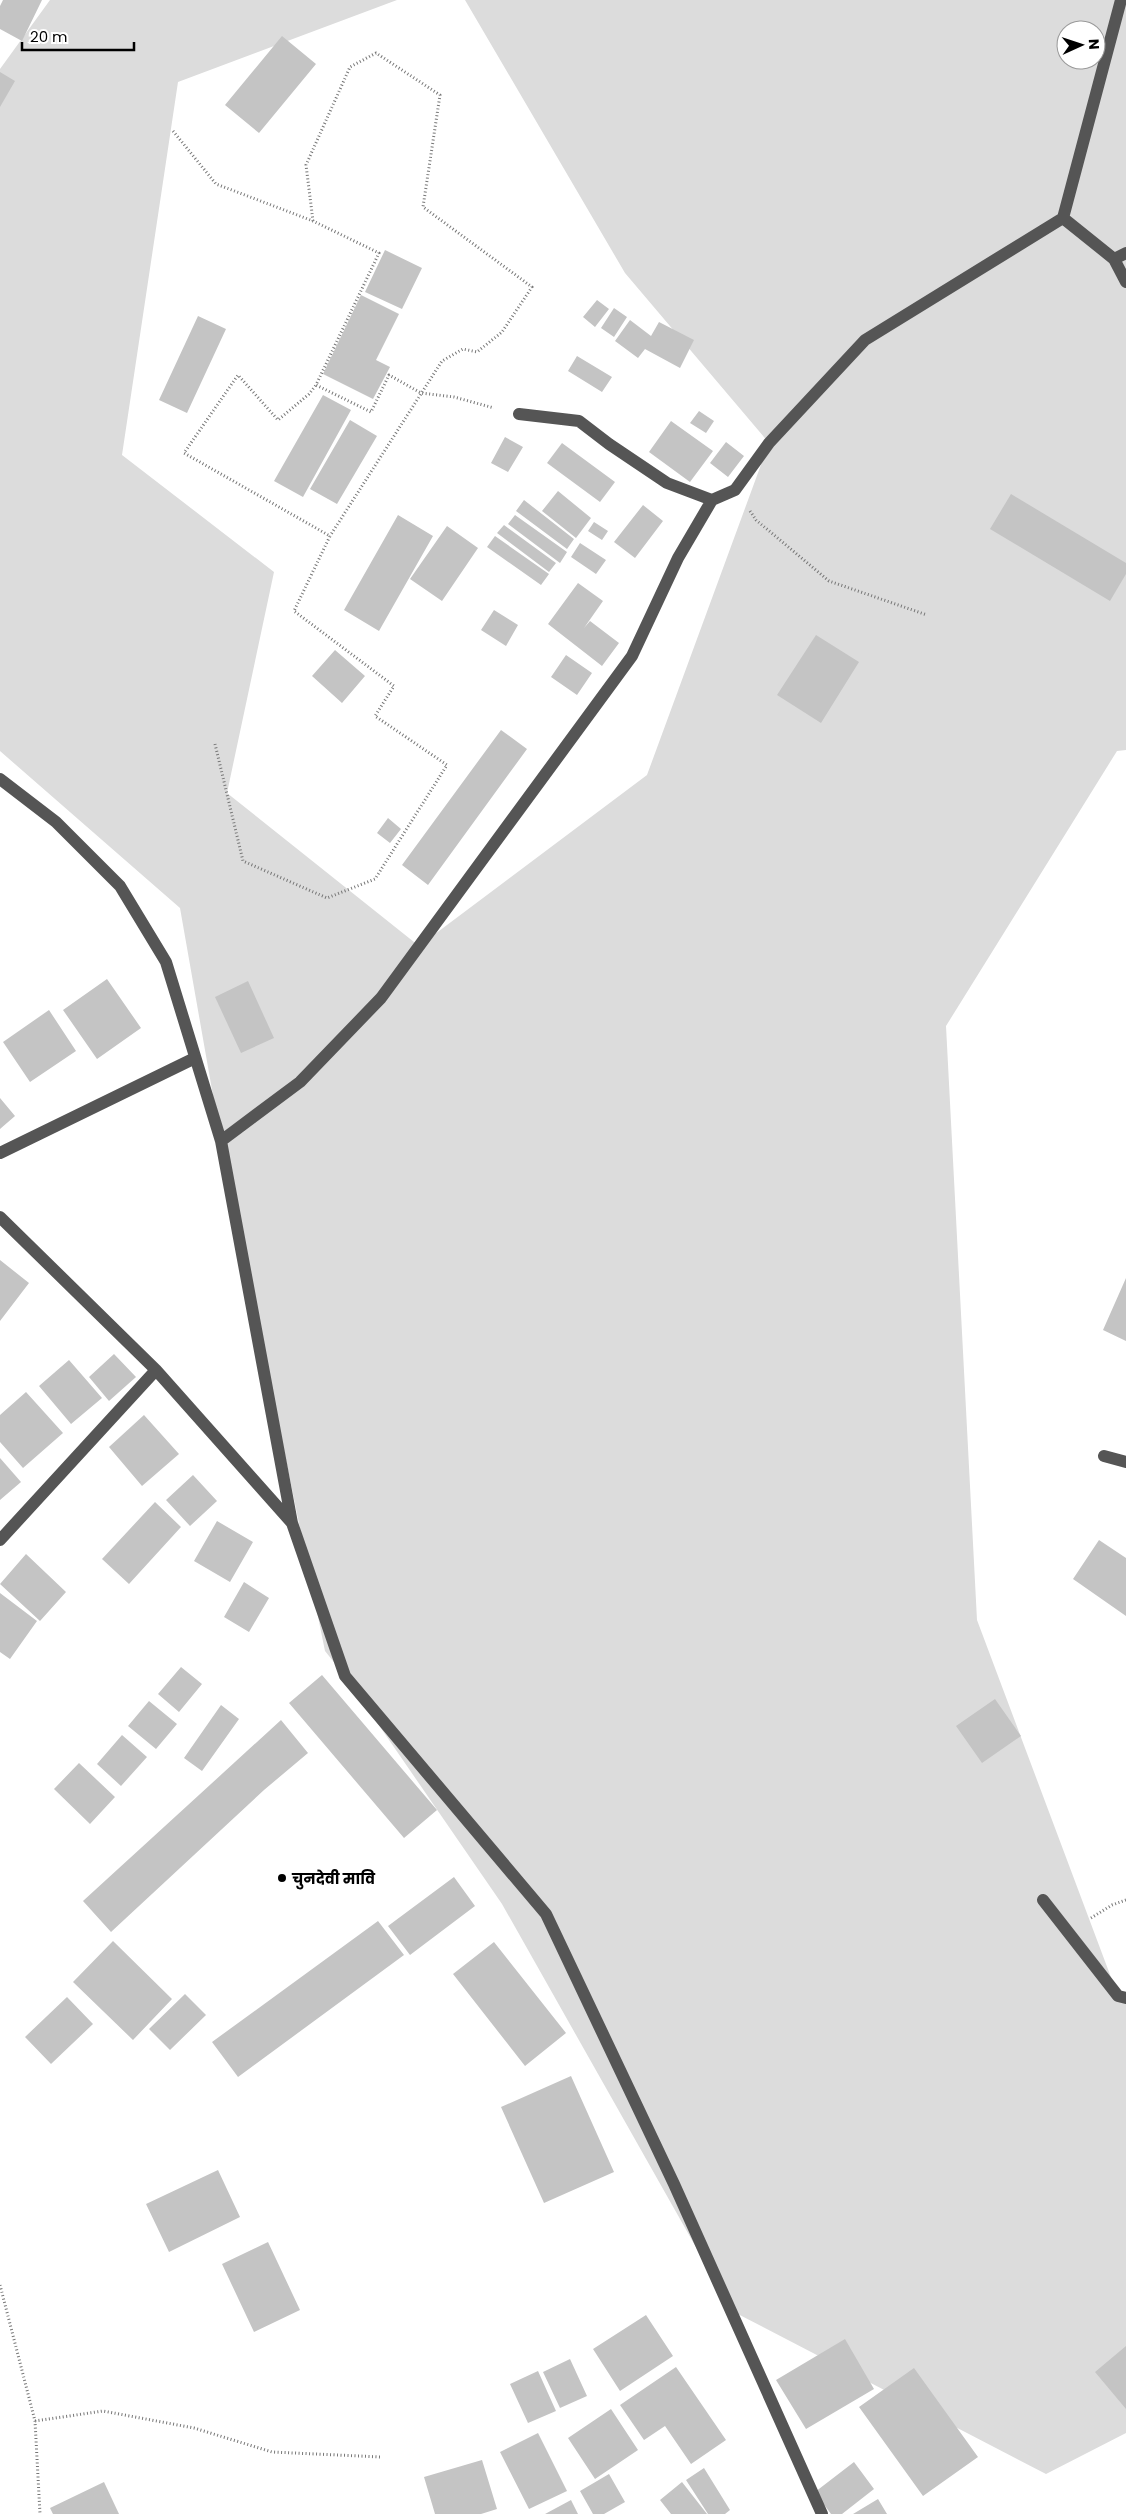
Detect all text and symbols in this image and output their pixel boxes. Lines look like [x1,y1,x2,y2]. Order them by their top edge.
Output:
scale bar [22,20,135,52]
north arrow [1056,20,1106,70]
text: 20 m [30,26,68,47]
text: N [1084,39,1104,50]
place label: चुनदेवी मावि [291,1868,376,1890]
marker: चुनदेवी मावि [276,1872,288,1884]

